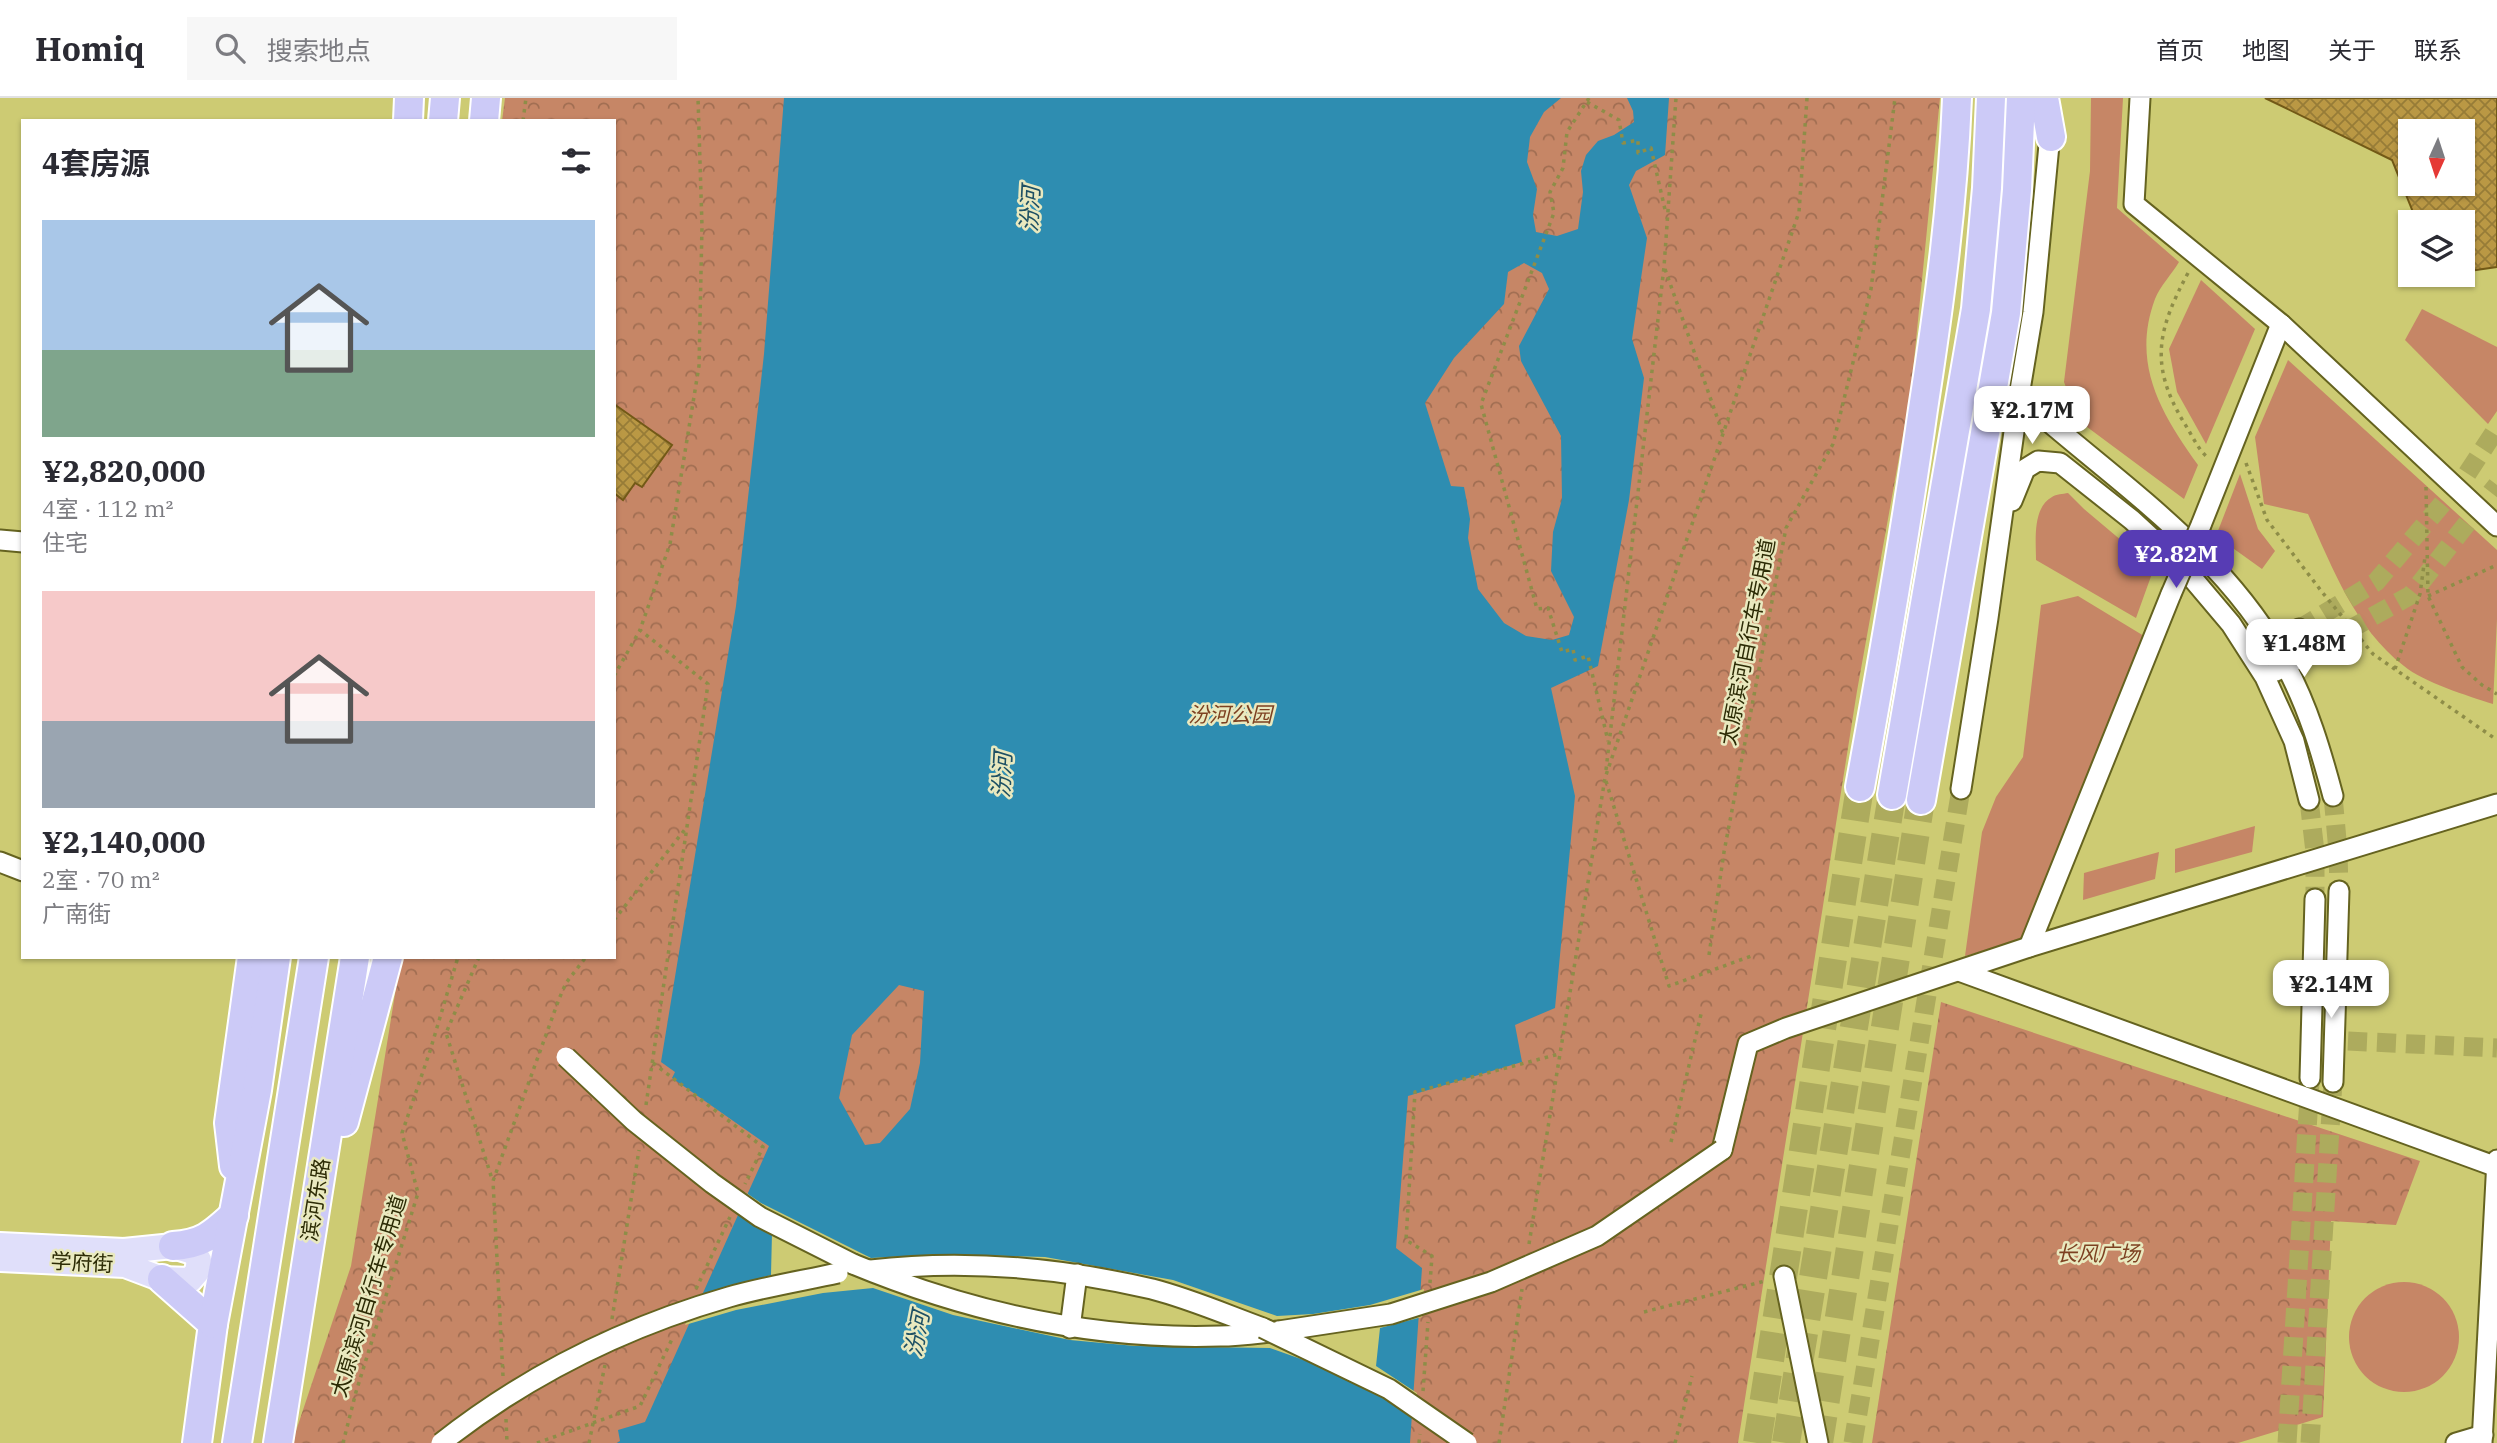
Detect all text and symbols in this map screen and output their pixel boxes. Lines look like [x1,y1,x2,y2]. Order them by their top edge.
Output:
search box [187,17,677,80]
text: Homiq [35,27,145,70]
icon: search [211,29,249,67]
text: 搜索地点 [267,33,371,67]
text: 首页 [2156,34,2204,66]
text: 地图 [2242,34,2290,66]
text: 关于 [2328,34,2376,66]
text: 联系 [2414,34,2462,66]
north arrow [2398,119,2474,196]
map controls [2398,119,2475,287]
icon: filters [557,142,595,180]
text: 4套房源 [42,143,150,182]
water label: 汾河 [1013,181,1045,233]
button: layers [2398,210,2475,287]
icon: home [256,265,382,391]
pin: ¥2.17M [1975,386,2089,446]
text: ¥2.17M [1990,394,2074,424]
text: ¥2,820,000 [42,451,205,490]
text: 4室 · 112 m² [42,493,174,523]
text: 住宅 [42,527,88,557]
pin: ¥2.82M [2119,531,2233,590]
street label: 太原滨河自行车专用道 [1713,536,1781,748]
text: ¥2.82M [2134,538,2218,568]
pin: ¥1.48M [2247,620,2361,679]
text: ¥1.48M [2262,627,2346,657]
icon: home [256,636,382,762]
park label: 汾河公园 [1188,700,1275,728]
water label: 汾河 [985,747,1017,799]
text: ¥2,140,000 [42,822,205,861]
text: 2室 · 70 m² [42,864,160,894]
text: 广南街 [42,898,111,928]
pin: ¥2.14M [2274,960,2388,1020]
text: ¥2.14M [2289,968,2373,998]
street label: 滨河东路 [295,1156,335,1244]
street label: 太原滨河自行车专用道 [324,1191,412,1400]
park label: 长风广场 [2056,1239,2142,1267]
street label: 学府街 [50,1246,114,1278]
water label: 汾河 [897,1304,936,1359]

